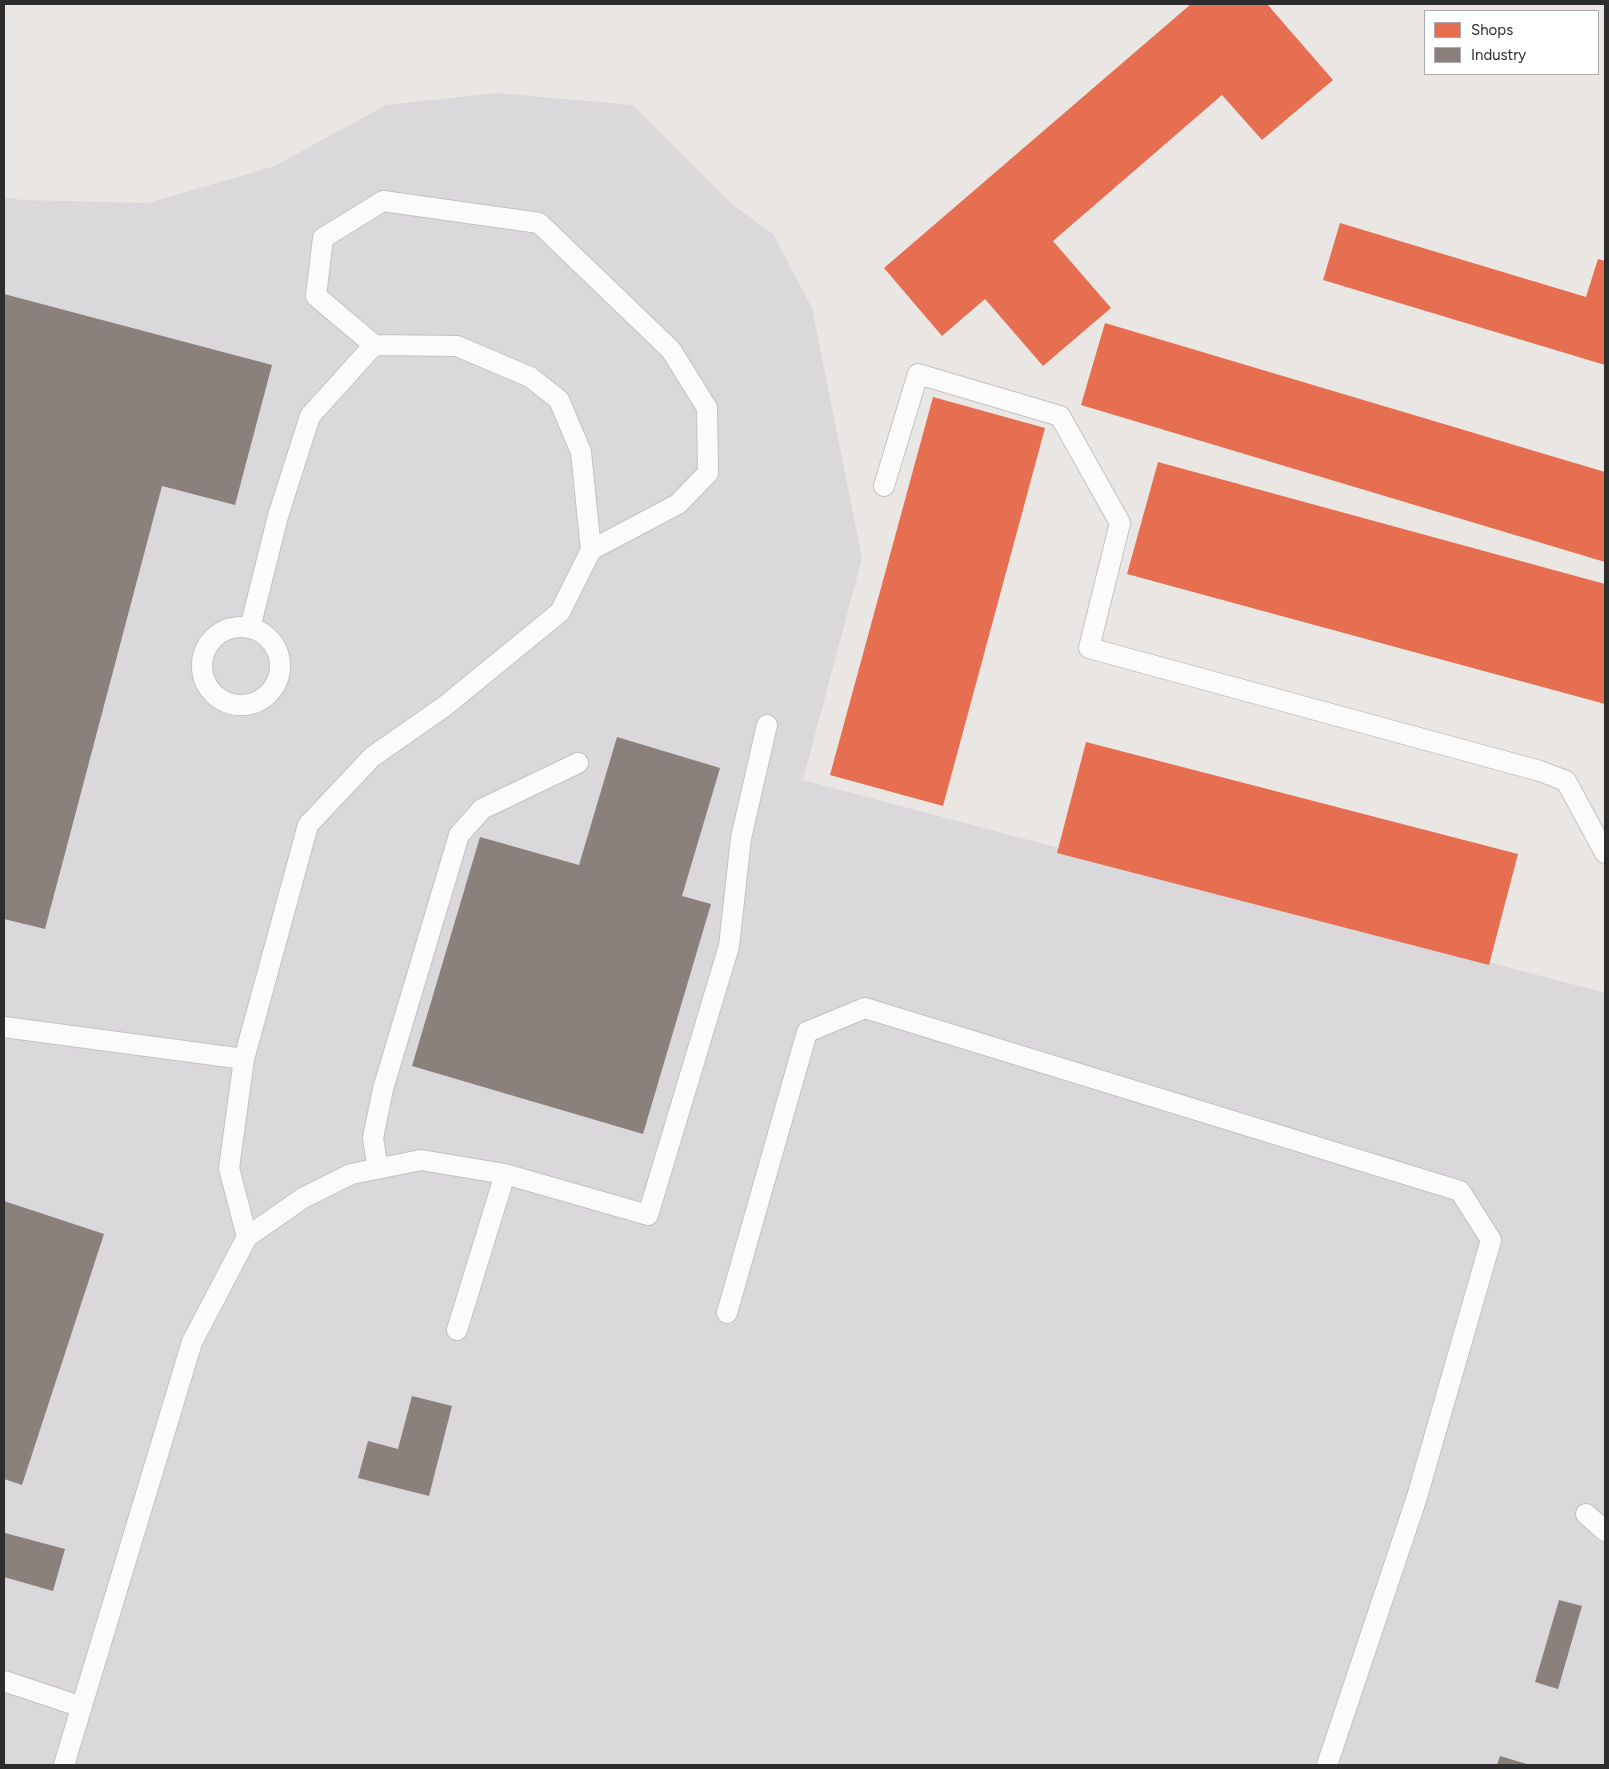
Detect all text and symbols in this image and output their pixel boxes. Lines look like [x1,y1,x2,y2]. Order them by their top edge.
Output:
legend [1424,10,1599,75]
text: Shops [1471,21,1513,39]
text: Industry [1471,46,1526,64]

